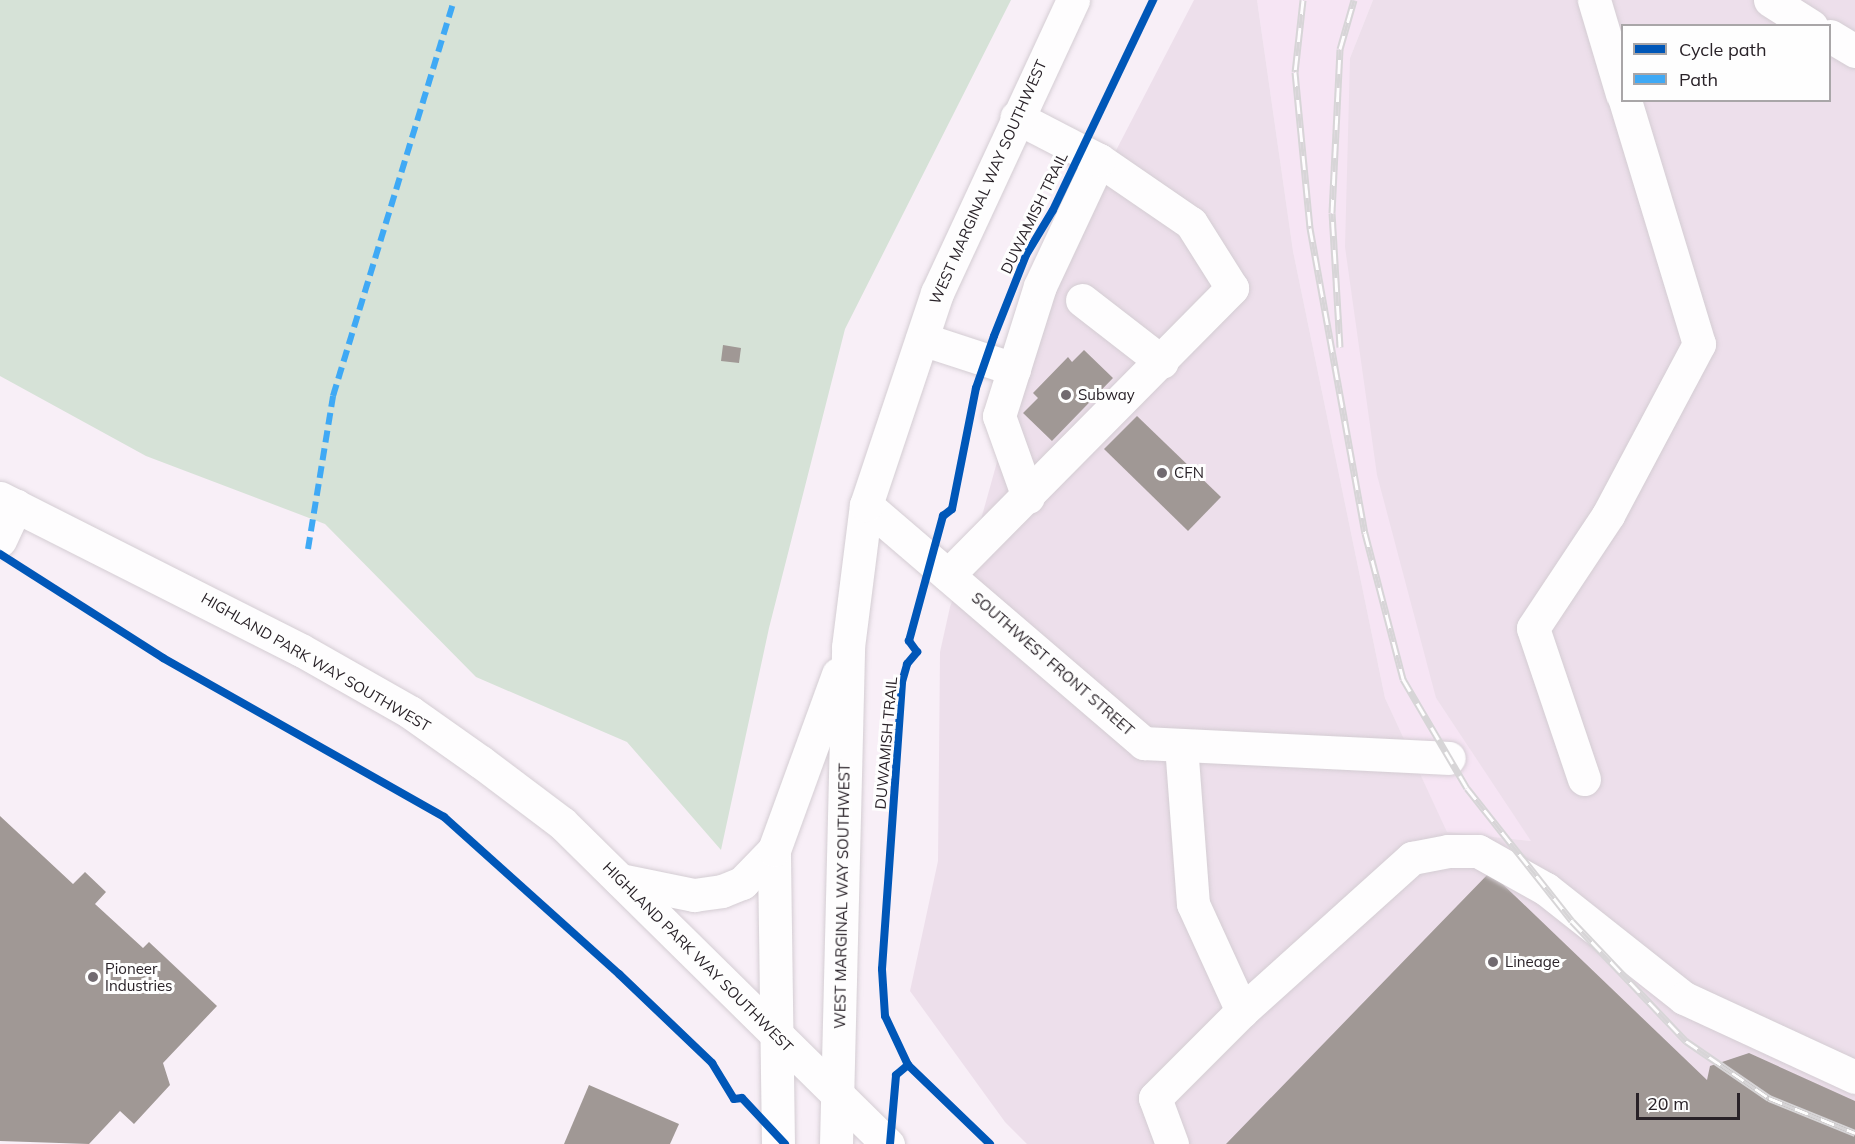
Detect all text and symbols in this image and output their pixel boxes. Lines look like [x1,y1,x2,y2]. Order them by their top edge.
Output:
legend [1621,24,1831,102]
text: Cycle path [1679,38,1766,61]
street label: WEST MARGINAL WAY SOUTHWEST [926,57,1050,307]
text: Path [1679,68,1718,91]
street label: DUWAMISH TRAIL [997,149,1071,277]
place label: Subway [1078,386,1135,404]
marker: Subway [1059,388,1073,402]
place label: CFN [1174,464,1204,482]
marker: CFN [1155,466,1169,480]
street label: HIGHLAND PARK WAY SOUTHWEST [198,589,434,735]
street label: SOUTHWEST FRONT STREET [968,589,1138,739]
street label: DUWAMISH TRAIL [871,676,901,810]
street label: WEST MARGINAL WAY SOUTHWEST [831,763,853,1029]
street label: HIGHLAND PARK WAY SOUTHWEST [599,858,797,1056]
place label: Lineage [1505,953,1560,971]
marker: Lineage [1486,955,1500,969]
place label: Pioneer Industries [105,959,173,994]
marker: Pioneer Industries [86,970,100,984]
scale bar [1639,1081,1742,1119]
text: 20 m [1647,1092,1689,1115]

